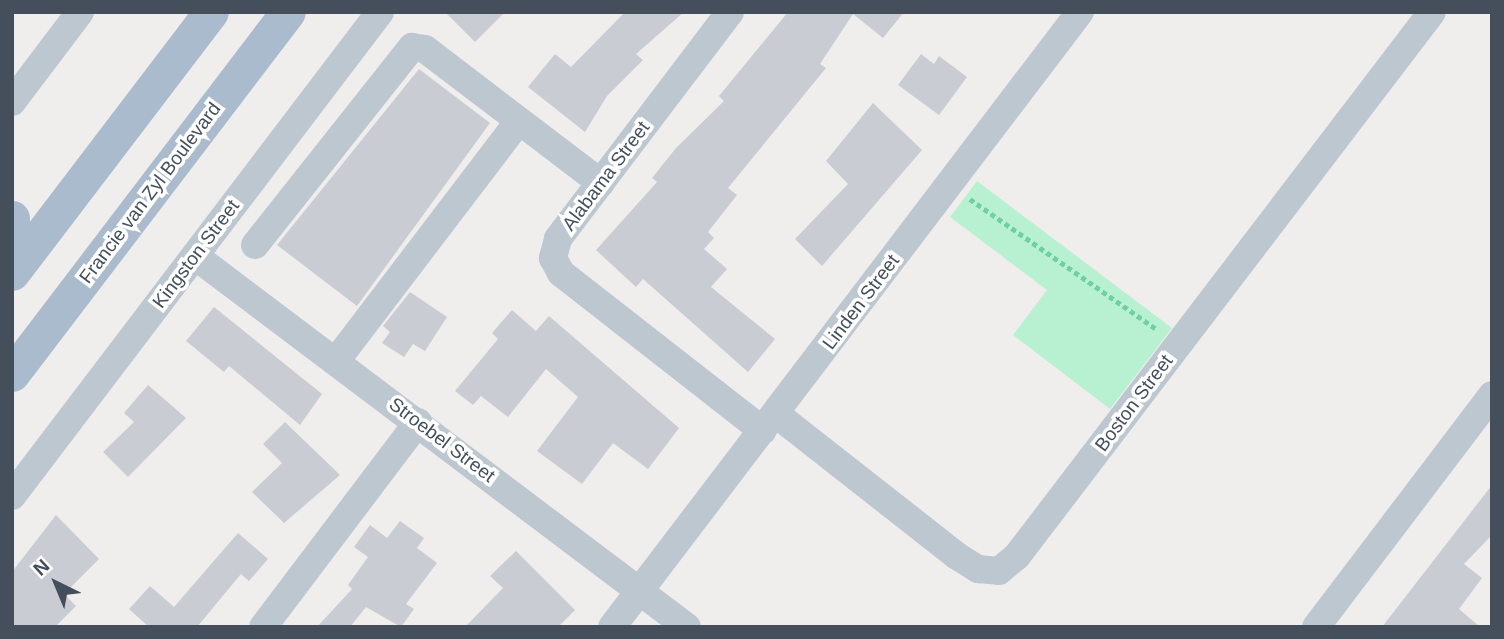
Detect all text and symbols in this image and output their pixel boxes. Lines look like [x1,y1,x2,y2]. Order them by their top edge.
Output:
street label: Francie van Zyl Boulevard [74,98,226,288]
street label: Alabama Street [557,117,655,235]
street label: Kingston Street [148,195,244,313]
street label: Linden Street [818,250,904,354]
street label: Boston Street [1090,350,1178,456]
street label: Stroebel Street [385,393,499,487]
north arrow [21,548,91,618]
text: N [29,555,54,580]

